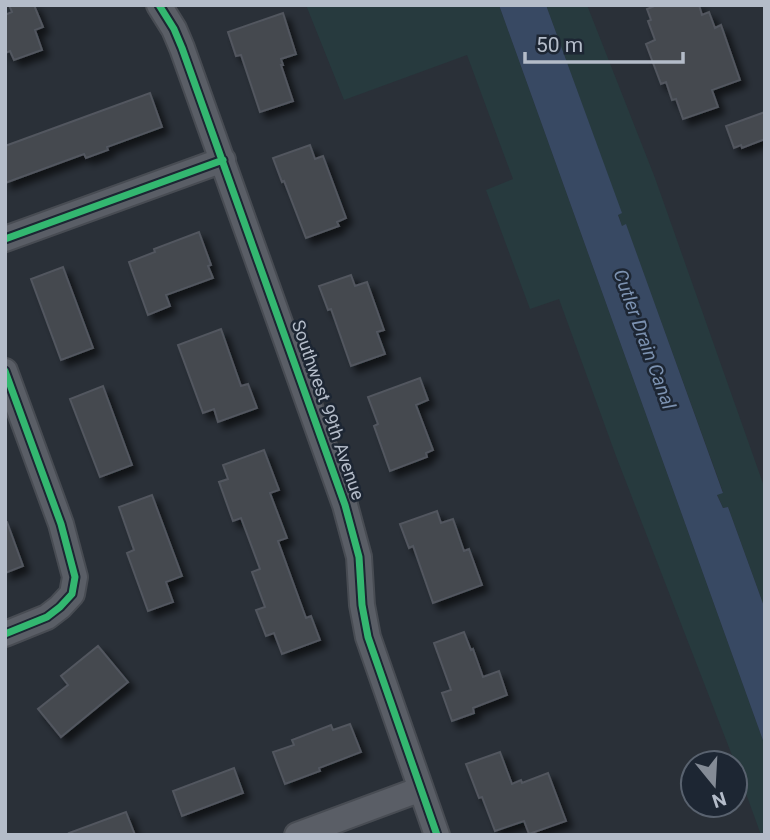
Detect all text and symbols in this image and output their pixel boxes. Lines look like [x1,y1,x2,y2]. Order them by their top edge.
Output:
scale bar [525,21,682,65]
text: 50 m [536,33,583,57]
water label: Cutler Drain Canal [609,266,681,413]
street label: Southwest 99th Avenue [288,317,369,502]
north arrow [679,749,749,819]
text: N [709,787,729,813]

